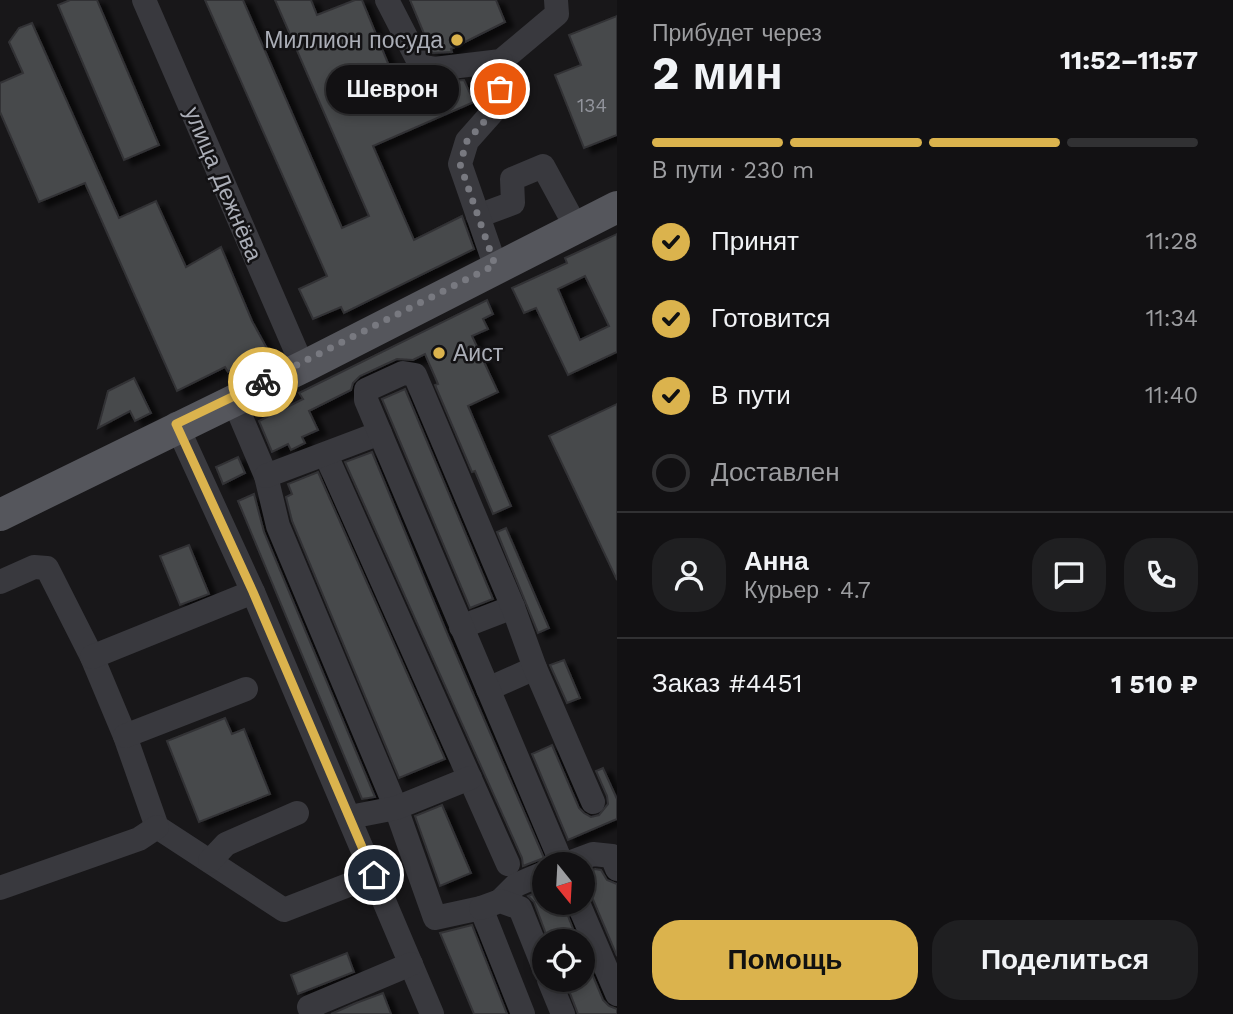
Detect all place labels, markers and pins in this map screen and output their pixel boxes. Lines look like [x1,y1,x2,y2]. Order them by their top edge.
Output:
place label: Миллион посуда [264,27,443,54]
marker: Миллион посуда [449,32,465,48]
pin [470,59,530,119]
callout: Шеврон [325,64,458,114]
place label: Аист [453,340,504,367]
marker: Аист [431,345,447,361]
pin [344,845,404,905]

